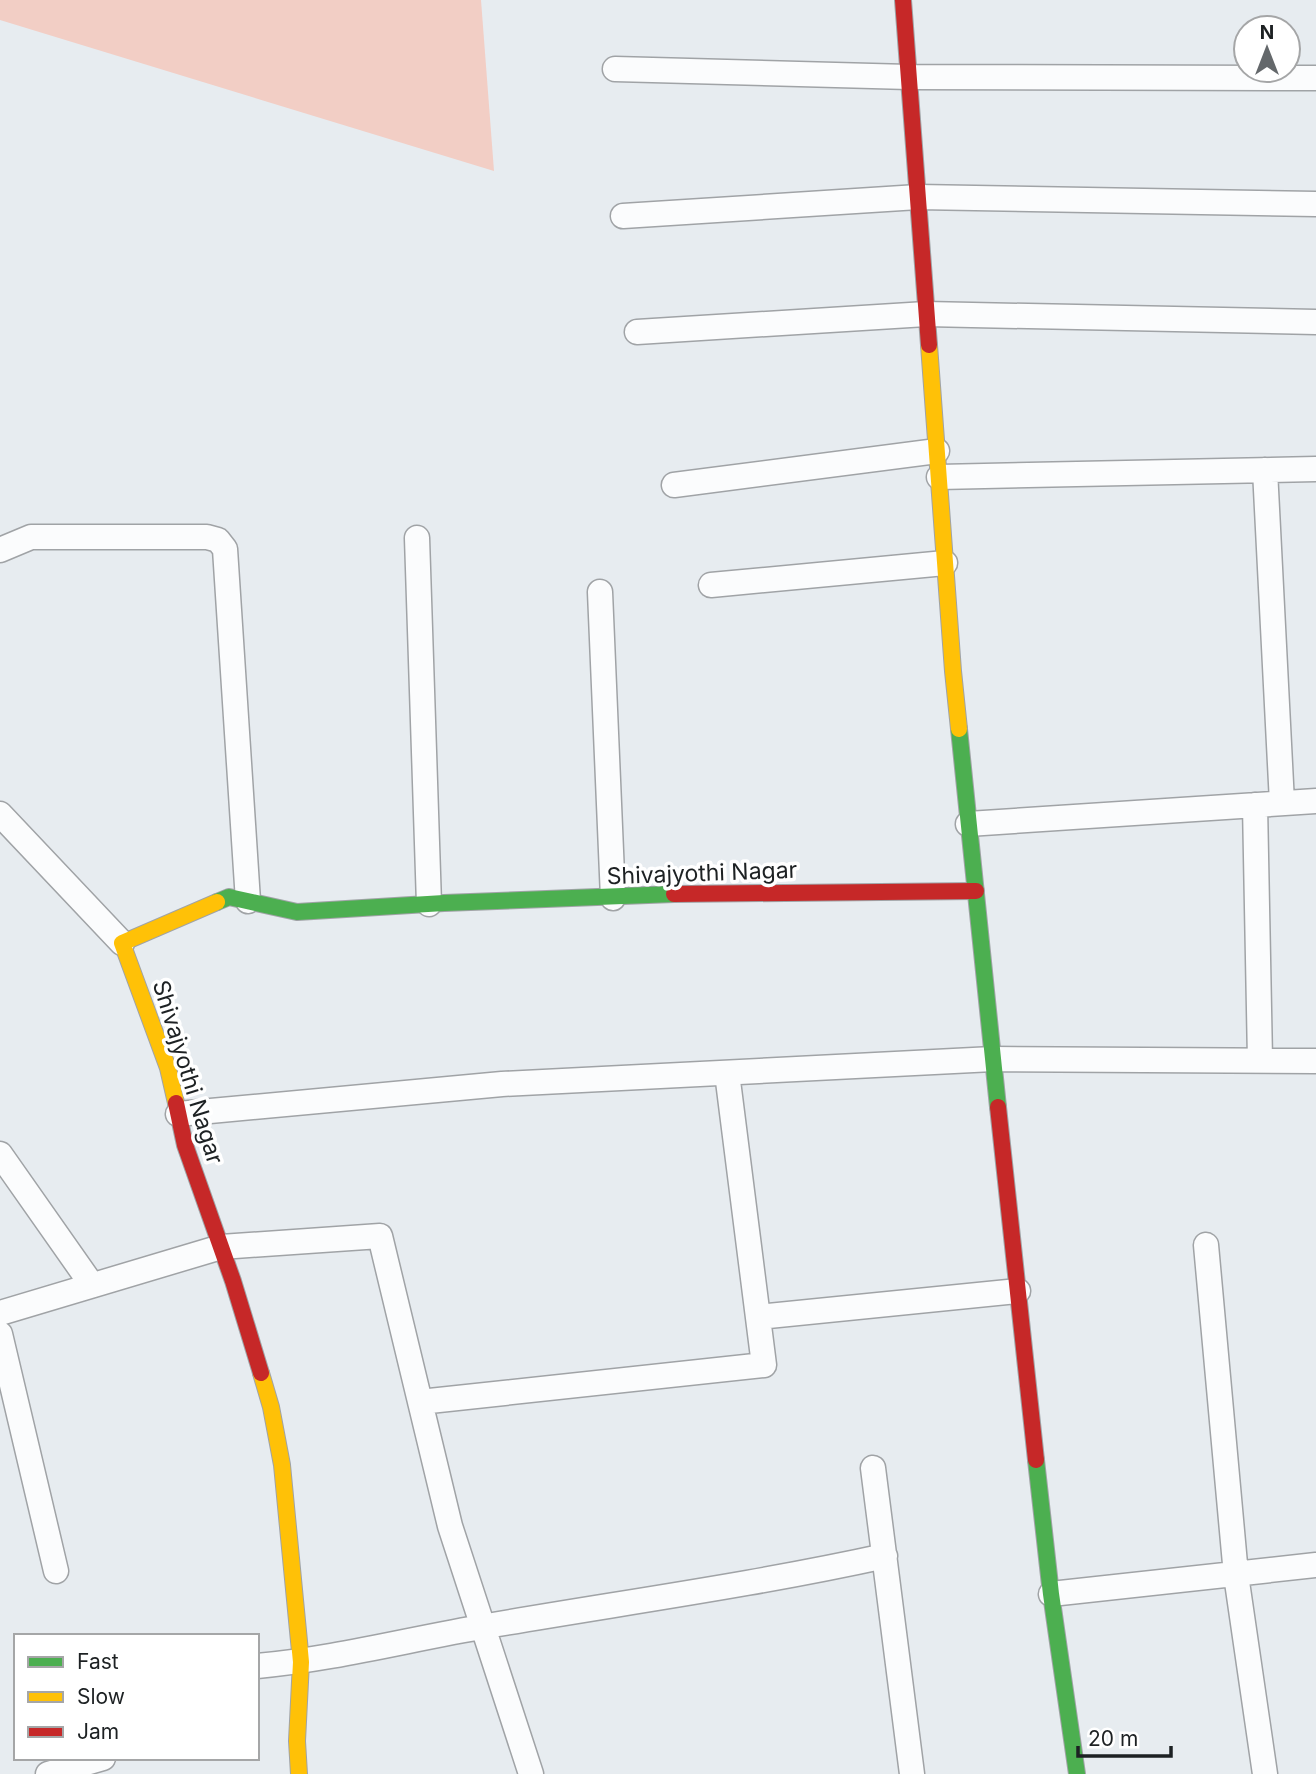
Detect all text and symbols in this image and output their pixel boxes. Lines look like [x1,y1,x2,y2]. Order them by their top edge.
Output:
north arrow [1232,14,1302,84]
text: N [1260,21,1274,44]
street label: Shivajyothi Nagar [606,856,798,890]
street label: Shivajyothi Nagar [147,977,229,1168]
legend [14,1634,259,1760]
text: Fast [77,1649,119,1674]
text: Slow [77,1684,125,1709]
scale bar [1078,1714,1171,1758]
text: Jam [77,1719,119,1744]
text: 20 m [1088,1726,1138,1751]

